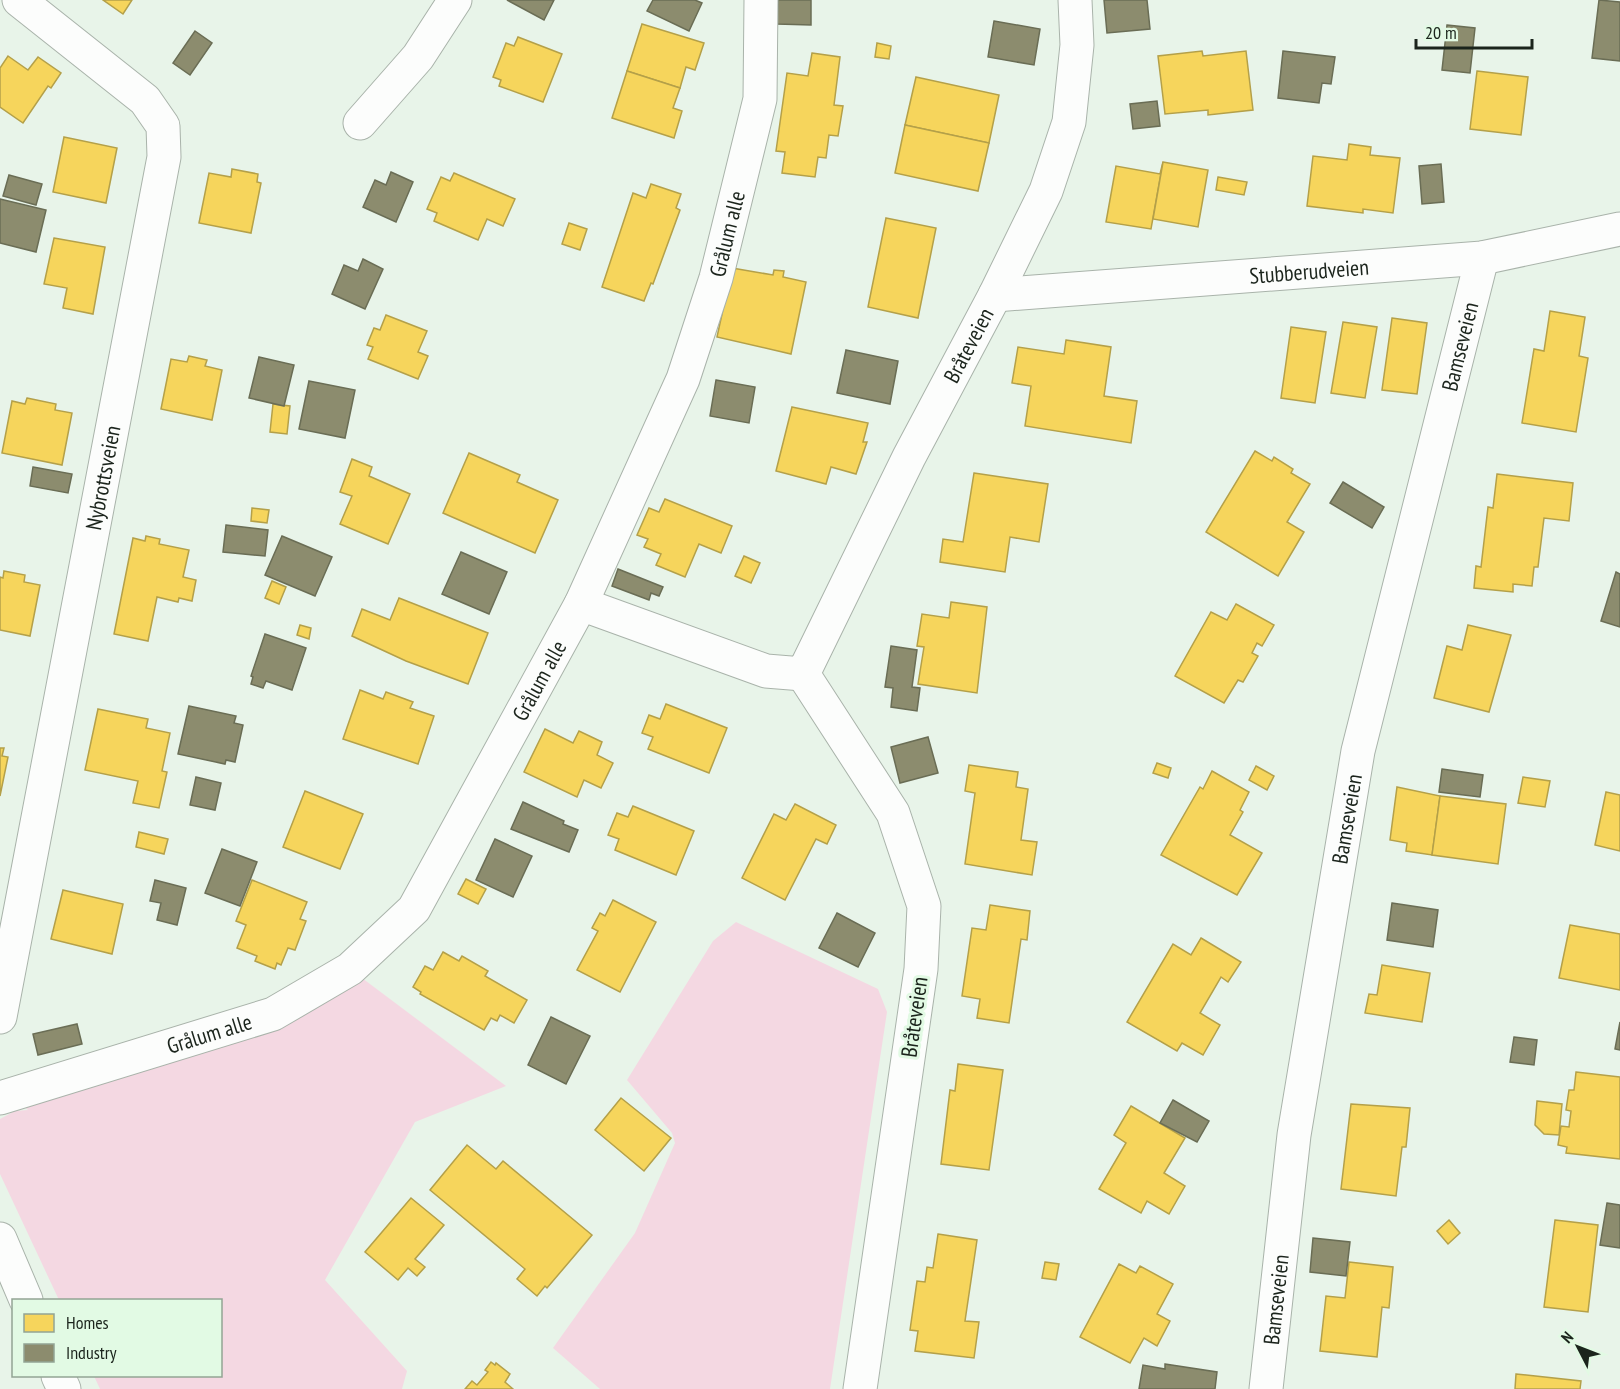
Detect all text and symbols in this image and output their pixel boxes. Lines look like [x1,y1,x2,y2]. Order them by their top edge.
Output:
scale bar [1416,12,1532,50]
text: 20 m [1425,21,1457,44]
street label: Grålum alle [703,188,751,280]
street label: Stubberudveien [1248,253,1370,290]
street label: Bamseveien [1435,299,1484,394]
street label: Bråteveien [937,303,1000,388]
street label: Nybrottsveien [79,423,127,532]
street label: Grålum alle [506,635,572,726]
street label: Bamseveien [1325,772,1368,866]
street label: Bråteveien [895,975,933,1059]
street label: Grålum alle [163,1007,255,1060]
street label: Bamseveien [1257,1253,1295,1346]
legend [12,1299,222,1377]
text: Homes [66,1311,109,1334]
north arrow [1548,1317,1608,1377]
text: N [1557,1327,1577,1347]
text: Industry [66,1341,117,1364]

